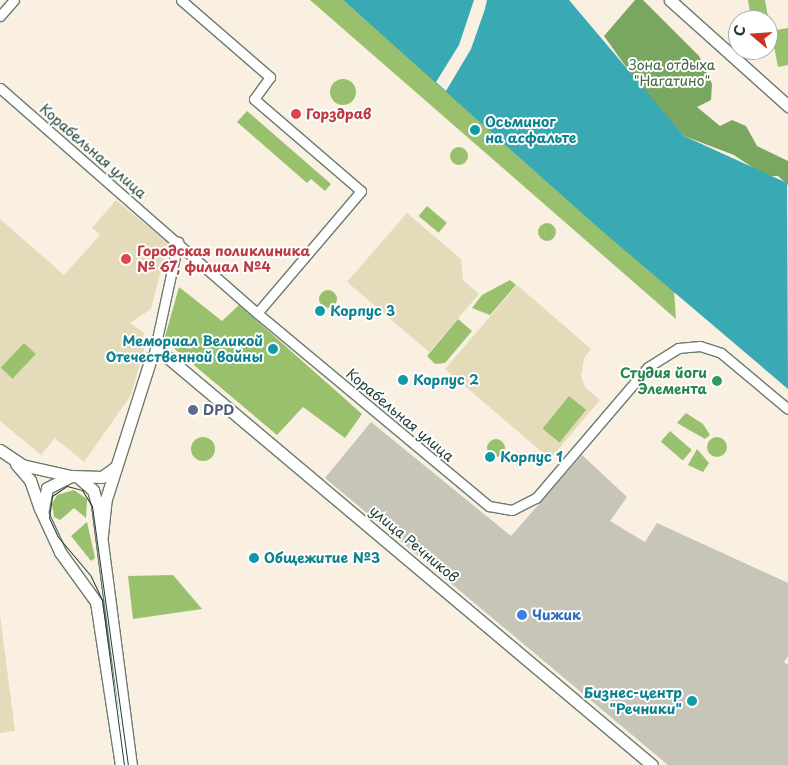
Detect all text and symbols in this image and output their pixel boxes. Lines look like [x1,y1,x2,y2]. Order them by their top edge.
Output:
north arrow [728,10,778,60]
text: С [728,22,751,39]
park label: Зона отдыха "Нагатино" [629,57,715,90]
street label: Корабельная улица [36,100,150,202]
place label: Горздрав [306,106,371,122]
marker: Горздрав [290,108,302,120]
place label: Осьминог на асфальте [485,114,577,146]
marker: Осьминог на асфальте [469,124,481,136]
place label: Городская поликлиника № 67, филиал №4 [137,243,310,276]
marker: Городская поликлиника № 67, филиал №4 [119,252,133,266]
place label: Корпус 3 [330,303,396,319]
marker: Корпус 3 [314,305,326,317]
place label: Мемориал Великой Отечественной войны [105,333,263,366]
marker: Мемориал Великой Отечественной войны [267,343,279,355]
street label: Корабельная улица [342,365,458,465]
place label: Студия йоги Элемента [619,365,707,398]
place label: Корпус 2 [413,372,479,388]
marker: Корпус 2 [397,374,409,386]
marker: Студия йоги Элемента [711,375,723,387]
place label: DPD [203,402,234,418]
marker: DPD [187,404,199,416]
place label: Корпус 1 [500,449,563,465]
marker: Корпус 1 [484,451,496,463]
street label: улица Речников [366,502,462,586]
place label: Общежитие №3 [264,550,380,566]
marker: Общежитие №3 [248,552,260,564]
place label: Чижик [532,607,581,623]
marker: Чижик [516,609,528,621]
place label: Бизнес-центр "Речники" [584,685,682,718]
marker: Бизнес-центр "Речники" [686,695,698,707]

